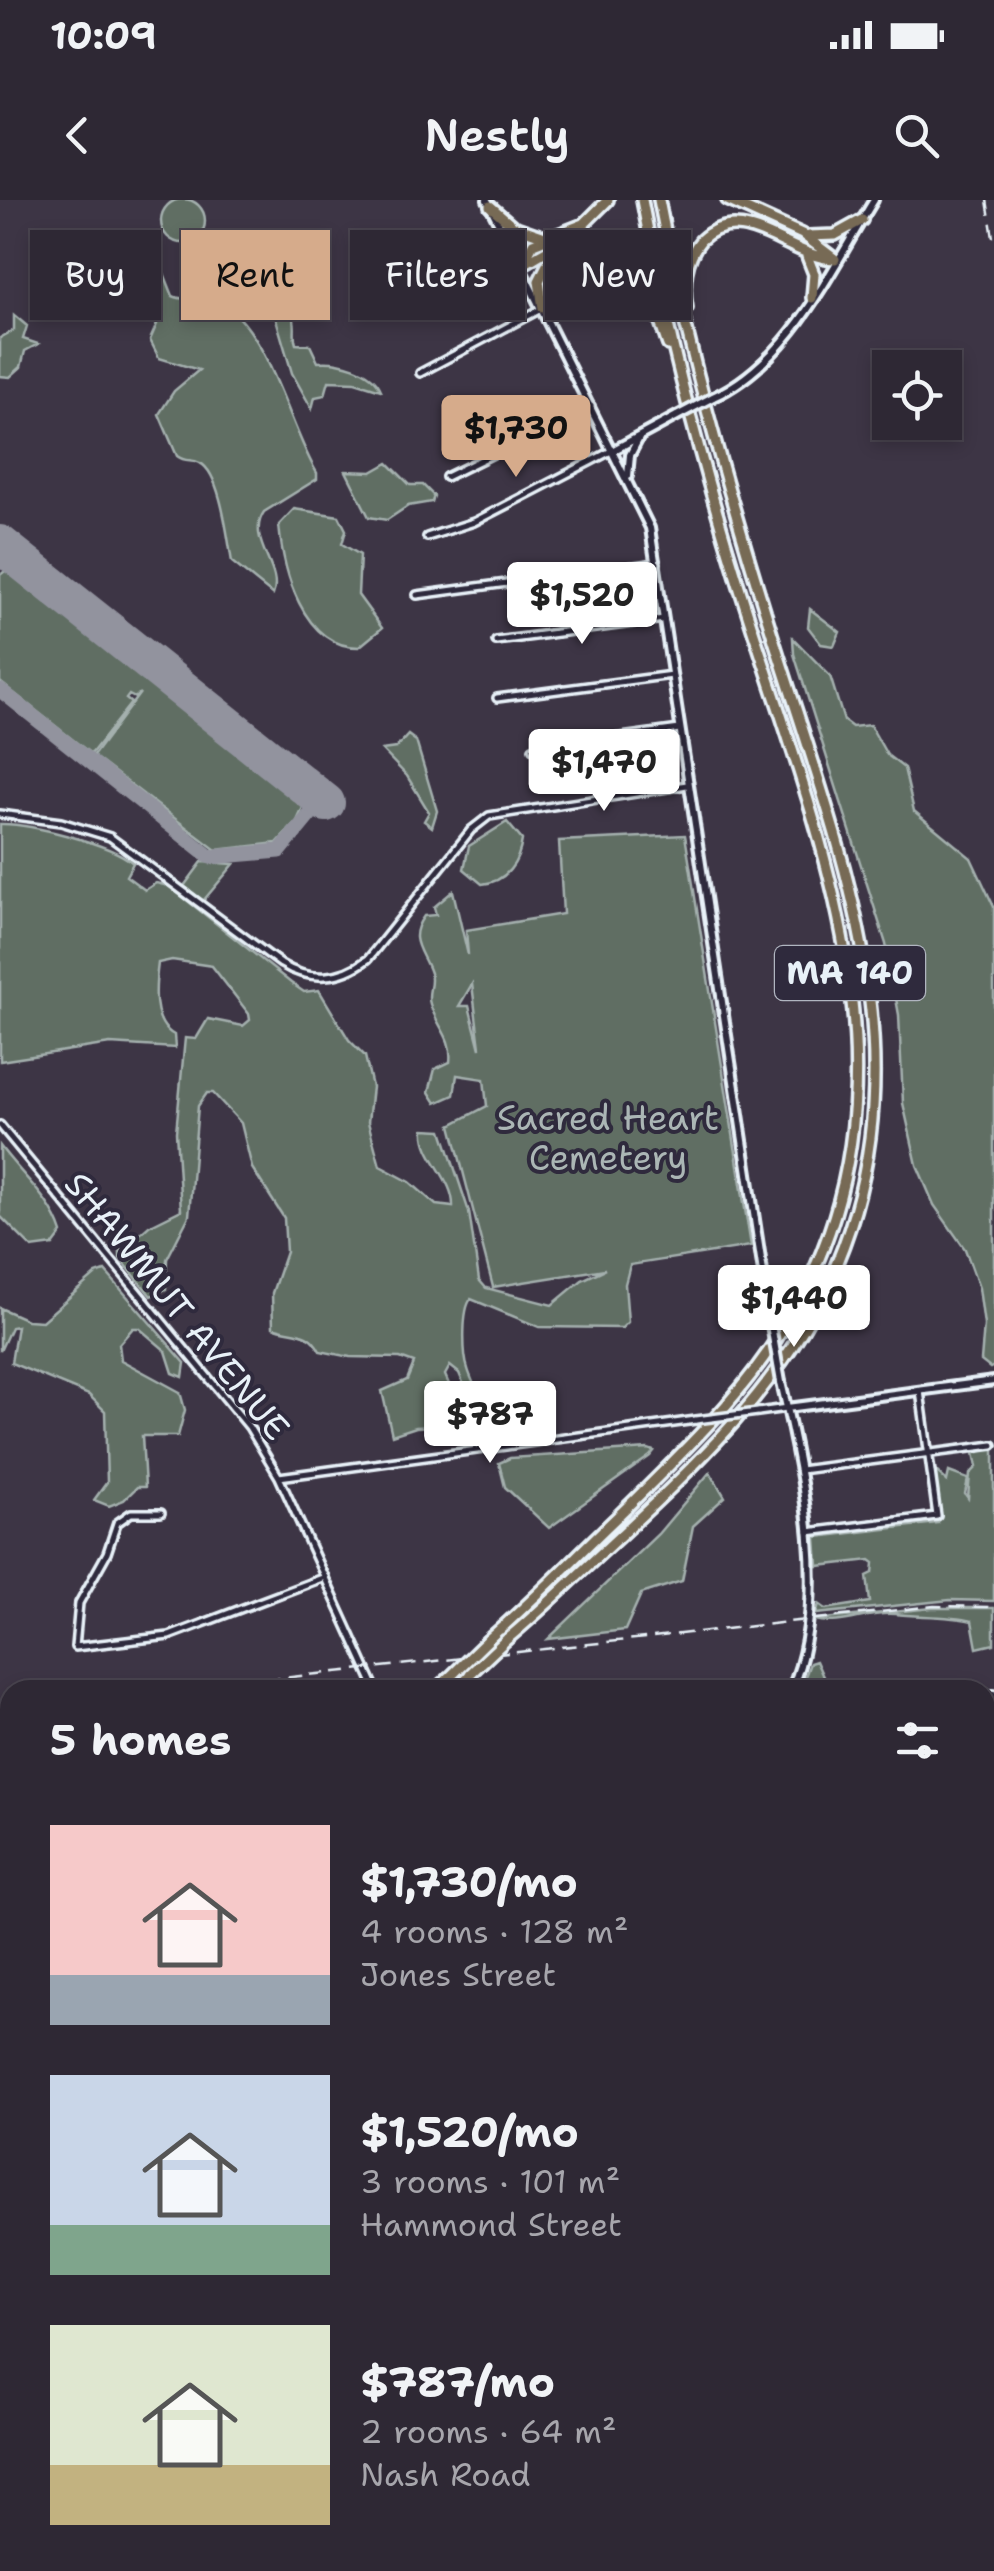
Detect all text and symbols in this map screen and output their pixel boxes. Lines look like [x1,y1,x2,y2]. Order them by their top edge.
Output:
text: 10:09 [50,10,157,61]
text: Nestly [424,105,570,165]
icon: back [50,108,105,163]
icon: search [889,108,944,163]
chip: Buy [30,230,161,320]
chip: Rent [181,230,330,320]
chip: Filters [350,230,525,320]
chip: New [545,230,691,320]
map controls [872,350,962,440]
button: locate [872,350,962,440]
pin: $1,730 [435,395,597,480]
text: $1,730 [463,406,569,449]
pin: $1,520 [501,562,663,647]
text: $1,520 [529,573,635,616]
pin: $1,470 [523,729,685,814]
text: $1,470 [551,740,657,783]
road number: MA 140 [775,946,925,1000]
park label: Sacred Heart Cemetery [497,1094,719,1181]
street label: SHAWMUT AVENUE [54,1162,300,1450]
pin: $1,440 [713,1265,875,1350]
text: $1,440 [740,1276,848,1319]
pin: $787 [431,1381,549,1466]
text: $787 [446,1392,534,1435]
text: 5 homes [50,1712,231,1768]
icon: filters [890,1713,945,1768]
text: $1,730/mo [360,1854,578,1910]
icon: home [130,1865,250,1985]
text: 4 rooms · 128 m² [360,1910,628,1953]
text: Jones Street [360,1953,556,1996]
text: $1,520/mo [360,2104,579,2160]
icon: home [130,2115,250,2235]
text: 3 rooms · 101 m² [360,2160,620,2203]
text: Hammond Street [360,2203,622,2246]
text: $787/mo [360,2354,555,2410]
icon: home [130,2365,250,2485]
text: 2 rooms · 64 m² [360,2410,616,2453]
text: Nash Road [360,2453,531,2496]

